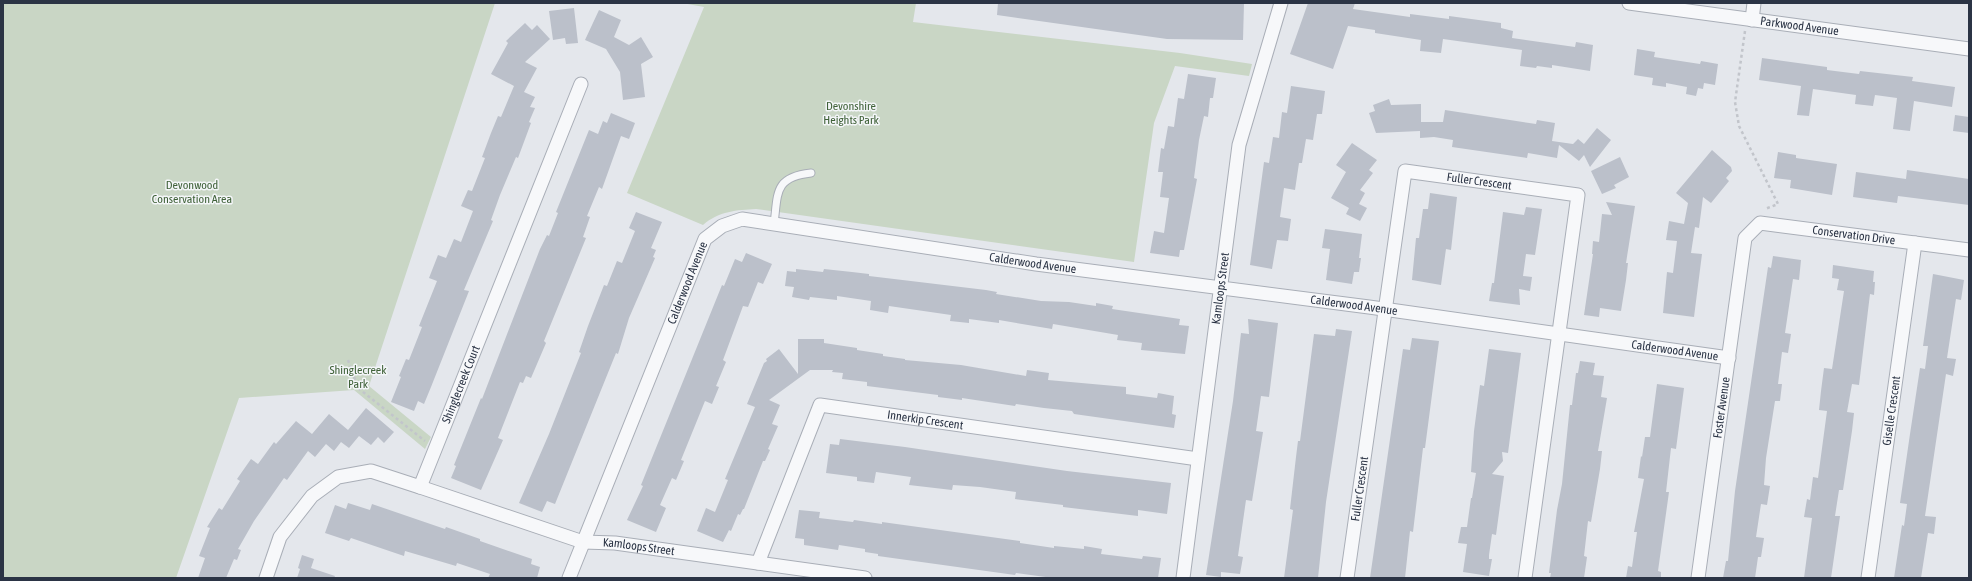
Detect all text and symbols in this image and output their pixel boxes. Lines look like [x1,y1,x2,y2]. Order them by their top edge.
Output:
street label: Parkwood Avenue [1759,14,1840,38]
park label: Devonshire Heights Park [823,99,879,127]
street label: Fuller Crescent [1446,170,1513,193]
park label: Devonwood Conservation Area [152,178,232,206]
street label: Conservation Drive [1812,223,1896,247]
street label: Calderwood Avenue [665,240,710,326]
street label: Calderwood Avenue [988,250,1077,276]
street label: Kamloops Street [1209,251,1232,325]
street label: Calderwood Avenue [1310,293,1399,318]
street label: Calderwood Avenue [1631,337,1719,363]
street label: Shinglecreek Court [439,343,483,425]
park label: Shinglecreek Park [329,363,387,391]
street label: Giselle Crescent [1880,374,1903,446]
street label: Foster Avenue [1710,376,1733,439]
street label: Innerkip Crescent [886,408,965,432]
street label: Fuller Crescent [1348,455,1371,522]
street label: Kamloops Street [603,536,676,558]

